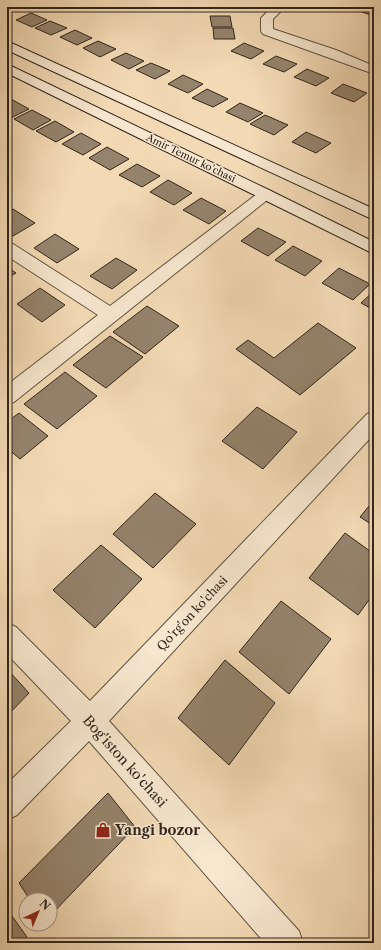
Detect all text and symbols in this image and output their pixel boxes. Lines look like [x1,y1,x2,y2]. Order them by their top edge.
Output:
street label: Amir Temur ko'chasi [143,130,238,185]
street label: Qo'rg'on ko'chasi [154,572,231,653]
street label: Bog'iston ko'chasi [79,711,171,811]
shop icon: Yangi bozor [94,821,112,839]
place label: Yangi bozor [114,821,200,839]
north arrow [18,892,58,932]
text: N [37,896,54,913]

